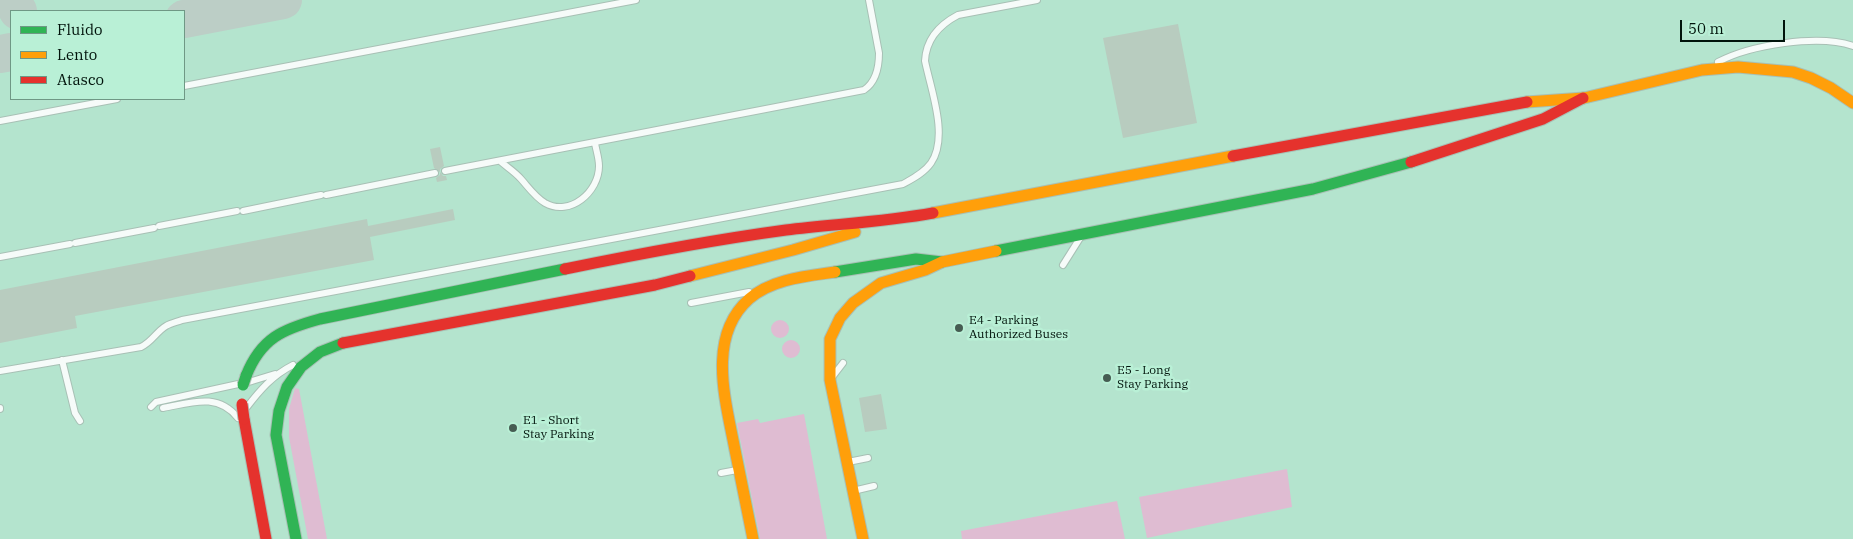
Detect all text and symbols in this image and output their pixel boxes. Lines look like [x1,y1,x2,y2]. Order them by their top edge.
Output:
legend [10,10,185,100]
scale bar [1683,10,1788,42]
text: 50 m [1688,19,1724,38]
text: Fluido [57,20,102,39]
text: Lento [57,45,97,64]
text: Atasco [57,70,104,89]
place label: E4 - Parking Authorized Buses [969,314,1068,342]
marker: E4 - Parking Authorized Buses [953,322,965,334]
place label: E5 - Long Stay Parking [1117,364,1188,392]
marker: E5 - Long Stay Parking [1101,372,1113,384]
place label: E1 - Short Stay Parking [523,414,594,442]
marker: E1 - Short Stay Parking [507,422,519,434]

